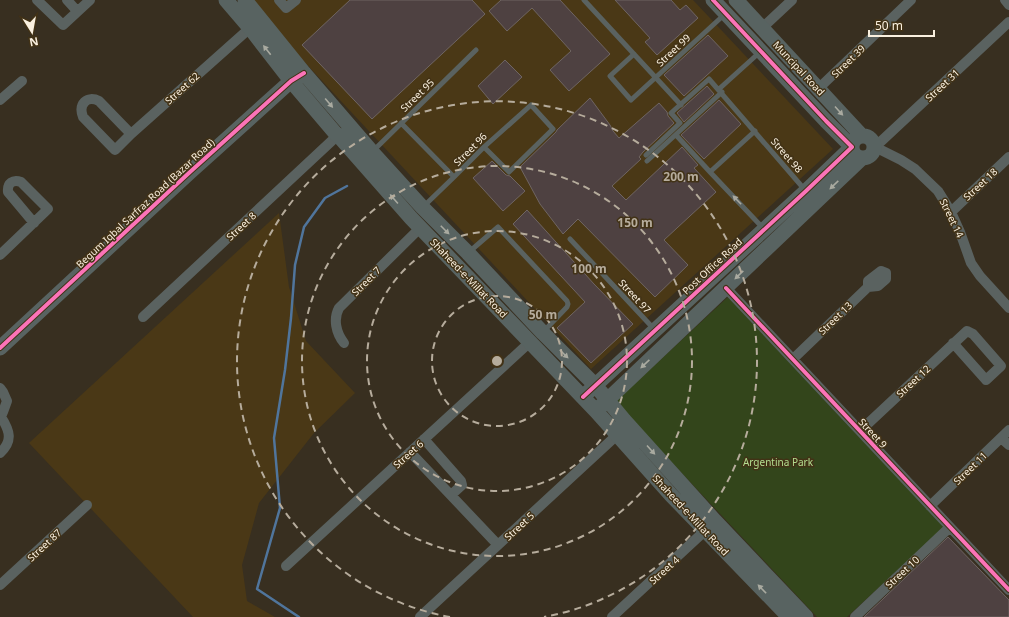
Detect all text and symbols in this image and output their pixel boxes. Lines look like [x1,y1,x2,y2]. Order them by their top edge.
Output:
north arrow [12,12,52,52]
scale bar [869,12,934,38]
text: 50 m [875,17,903,34]
street label: Street 99 [653,30,693,69]
text: N [28,34,40,51]
street label: Muncipal Road [770,38,828,98]
street label: Street 39 [828,41,868,81]
one-way arrow [263,45,272,56]
street label: Street 31 [922,66,962,104]
street label: Street 62 [162,69,202,107]
street label: Street 95 [397,75,437,115]
one-way arrow [324,97,333,108]
one-way arrow [834,106,844,116]
street label: Street 96 [450,129,490,169]
street label: Begum Iqbal Sarfraz Road (Bazar Road) [73,135,217,271]
street label: Street 98 [768,135,806,176]
street label: Street 18 [960,164,1000,203]
text: 200 m [663,168,699,185]
one-way arrow [829,181,839,190]
one-way arrow [390,194,399,204]
one-way arrow [732,195,742,205]
street label: Street 14 [937,196,968,240]
street label: Street 8 [223,208,259,243]
text: 150 m [617,214,653,231]
one-way arrow [440,225,450,235]
street label: Post Office Road [679,234,745,298]
street label: Shaheed-e-Millat Road [427,235,511,321]
text: 100 m [571,260,607,277]
street label: Street 7 [348,263,384,299]
one-way arrow [734,270,744,280]
street label: Street 97 [616,276,655,316]
street label: Street 13 [815,298,855,338]
text: 50 m [529,306,557,323]
one-way arrow [559,349,569,359]
centre of rings [490,354,504,368]
one-way arrow [640,359,650,369]
street label: Street 12 [893,361,933,400]
street label: Street 9 [856,415,891,451]
street label: Street 6 [390,436,426,471]
one-way arrow [646,445,655,454]
street label: Street 11 [950,448,990,488]
park label: Argentina Park [743,455,814,469]
street label: Shaheed-e-Millat Road [650,472,732,558]
street label: Street 5 [501,508,537,543]
street label: Street 87 [24,525,64,564]
street label: Street 4 [646,552,682,587]
street label: Street 10 [882,552,922,591]
one-way arrow [757,584,767,594]

